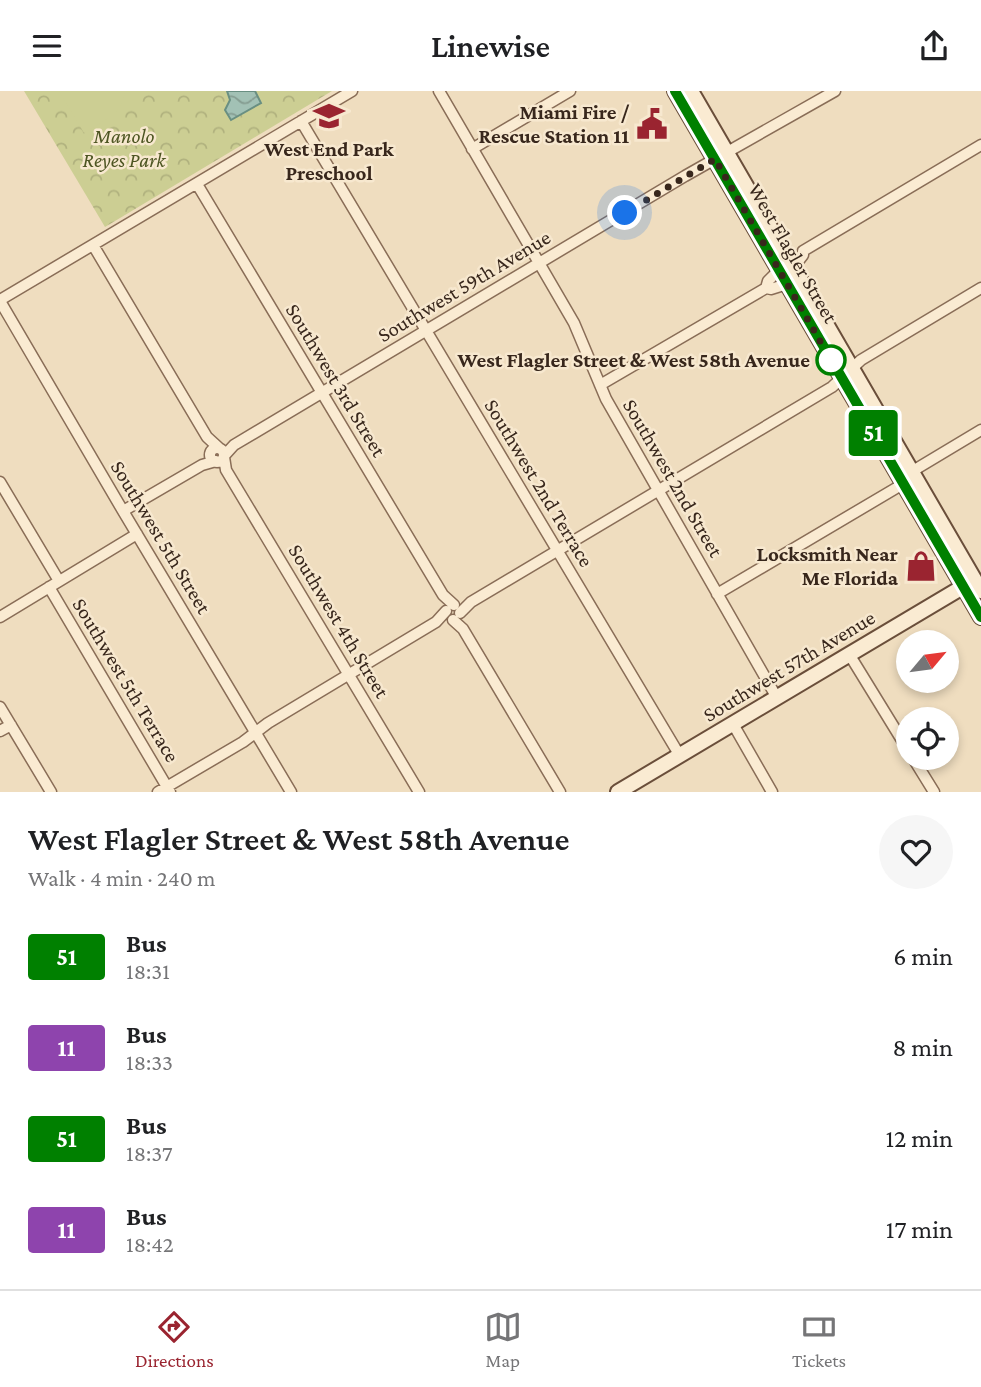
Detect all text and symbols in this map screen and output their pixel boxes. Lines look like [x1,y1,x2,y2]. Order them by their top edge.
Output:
icon: menu [28,27,66,65]
icon: share [915,27,953,65]
text: Linewise [431,28,550,64]
school or university icon: West End Park Preschool [312,99,346,133]
place label: Miami Fire / Rescue Station 11 [479,100,629,148]
public building icon: Miami Fire / Rescue Station 11 [635,107,669,141]
park label: Manolo Reyes Park [83,124,166,172]
place label: West End Park Preschool [263,137,394,185]
street label: West Flagler Street [743,179,843,328]
your location [607,195,642,230]
street label: Southwest 59th Avenue [373,225,555,347]
street label: Southwest 3rd Street [281,299,392,462]
marker: West Flagler Street & West 58th Avenue [816,345,846,375]
place label: West Flagler Street & West 58th Avenue [457,348,810,372]
street label: Southwest 2nd Terrace [479,395,599,571]
street label: Southwest 2nd Street [618,395,729,562]
line badge: 51 [842,410,904,456]
text: 51 [863,419,883,446]
street label: Southwest 5th Street [106,456,217,619]
street label: Southwest 4th Street [284,540,395,703]
place label: Locksmith Near Me Florida [757,542,899,590]
shop icon: Locksmith Near Me Florida [904,549,938,583]
street label: Southwest 5th Terrace [68,594,184,766]
street label: Southwest 57th Avenue [699,605,879,727]
north arrow [896,630,959,693]
map controls [896,630,959,770]
button: locate [896,707,959,770]
button: heart [879,815,953,889]
text: West Flagler Street & West 58th Avenue [28,820,569,857]
text: Walk · 4 min · 240 m [28,865,215,891]
text: Bus [126,929,167,958]
text: 6 min [893,942,953,971]
text: 51 [56,943,77,970]
text: 18:31 [126,958,170,984]
text: Bus [126,1020,167,1049]
text: 8 min [892,1033,953,1062]
text: 11 [58,1034,75,1061]
text: 18:33 [126,1049,173,1075]
text: Bus [126,1111,167,1140]
text: 12 min [885,1124,953,1153]
text: 51 [56,1125,77,1152]
text: 18:37 [126,1140,173,1166]
text: Bus [126,1202,167,1231]
text: 17 min [886,1215,953,1244]
text: 11 [58,1216,75,1243]
text: 18:42 [126,1231,174,1257]
tab: Directions [135,1308,214,1371]
tab: Map [484,1308,522,1371]
tab: Tickets [792,1308,846,1371]

